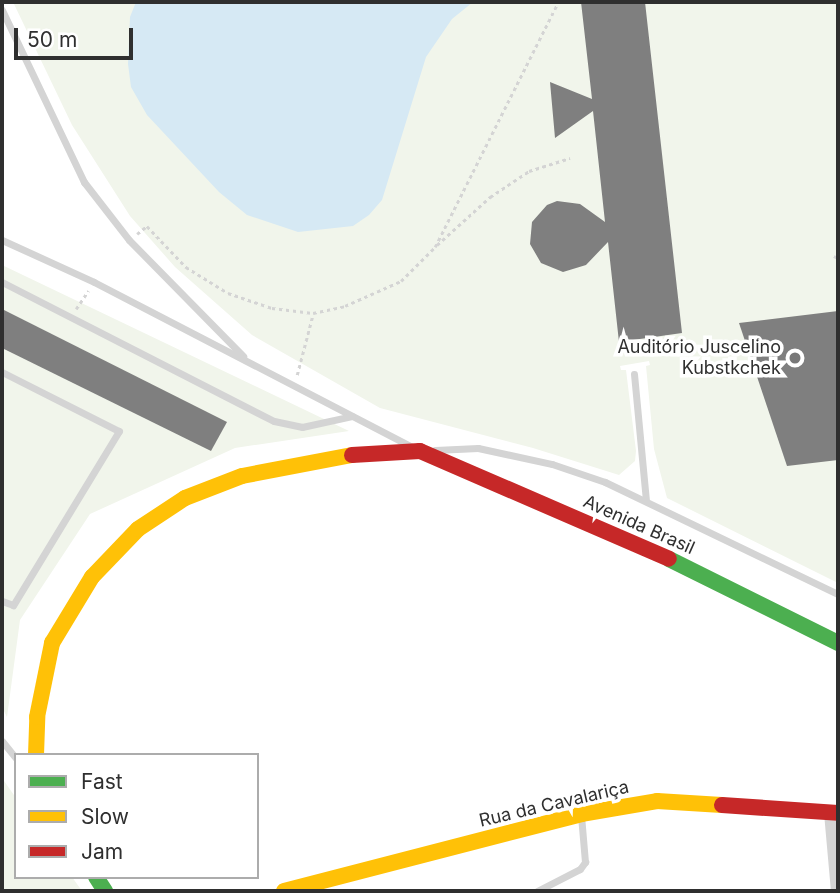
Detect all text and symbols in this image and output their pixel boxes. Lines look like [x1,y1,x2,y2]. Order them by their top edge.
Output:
scale bar [18,14,136,58]
text: 50 m [27,27,77,52]
place label: Auditório Juscelino Kubstkchek [617,337,781,380]
marker: Auditório Juscelino Kubstkchek [787,350,803,366]
street label: Avenida Brasil [580,491,698,559]
legend [14,753,259,879]
text: Fast [81,769,123,794]
street label: Rua da Cavalariça [477,776,631,832]
text: Slow [81,804,129,829]
text: Jam [81,839,123,864]

